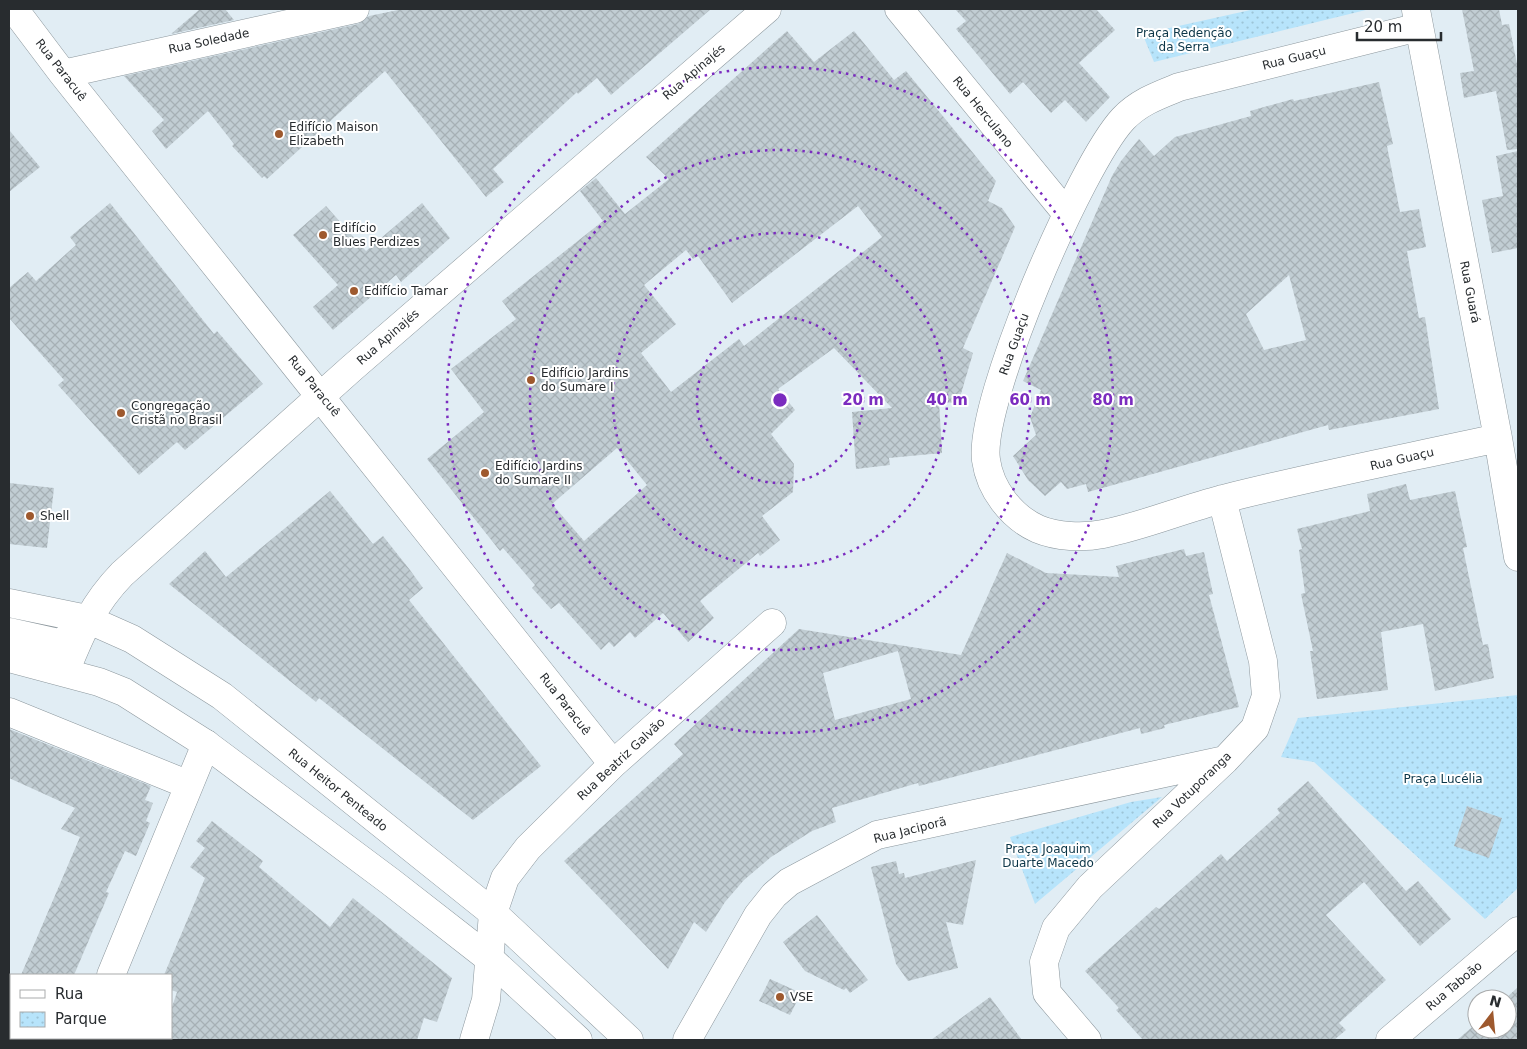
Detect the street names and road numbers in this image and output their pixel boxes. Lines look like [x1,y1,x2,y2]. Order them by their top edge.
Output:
street label: Rua Soledade [167,26,251,56]
street label: Rua Paracuê [33,36,89,104]
street label: Rua Apinajés [660,41,728,103]
street label: Rua Guaçu [1261,43,1327,73]
street label: Rua Herculano [950,74,1016,150]
street label: Rua Guará [1457,260,1483,324]
street label: Rua Apinajés [354,306,422,368]
street label: Rua Guaçu [996,311,1032,377]
street label: Rua Paracuê [285,353,343,419]
street label: Rua Guaçu [1369,445,1435,473]
street label: Rua Paracuê [537,670,593,738]
street label: Rua Beatriz Galvão [574,715,668,803]
street label: Rua Heitor Penteado [286,746,390,834]
street label: Rua Votuporanga [1150,749,1234,831]
street label: Rua Jaciporã [872,814,948,846]
street label: Rua Taboão [1423,958,1485,1014]

